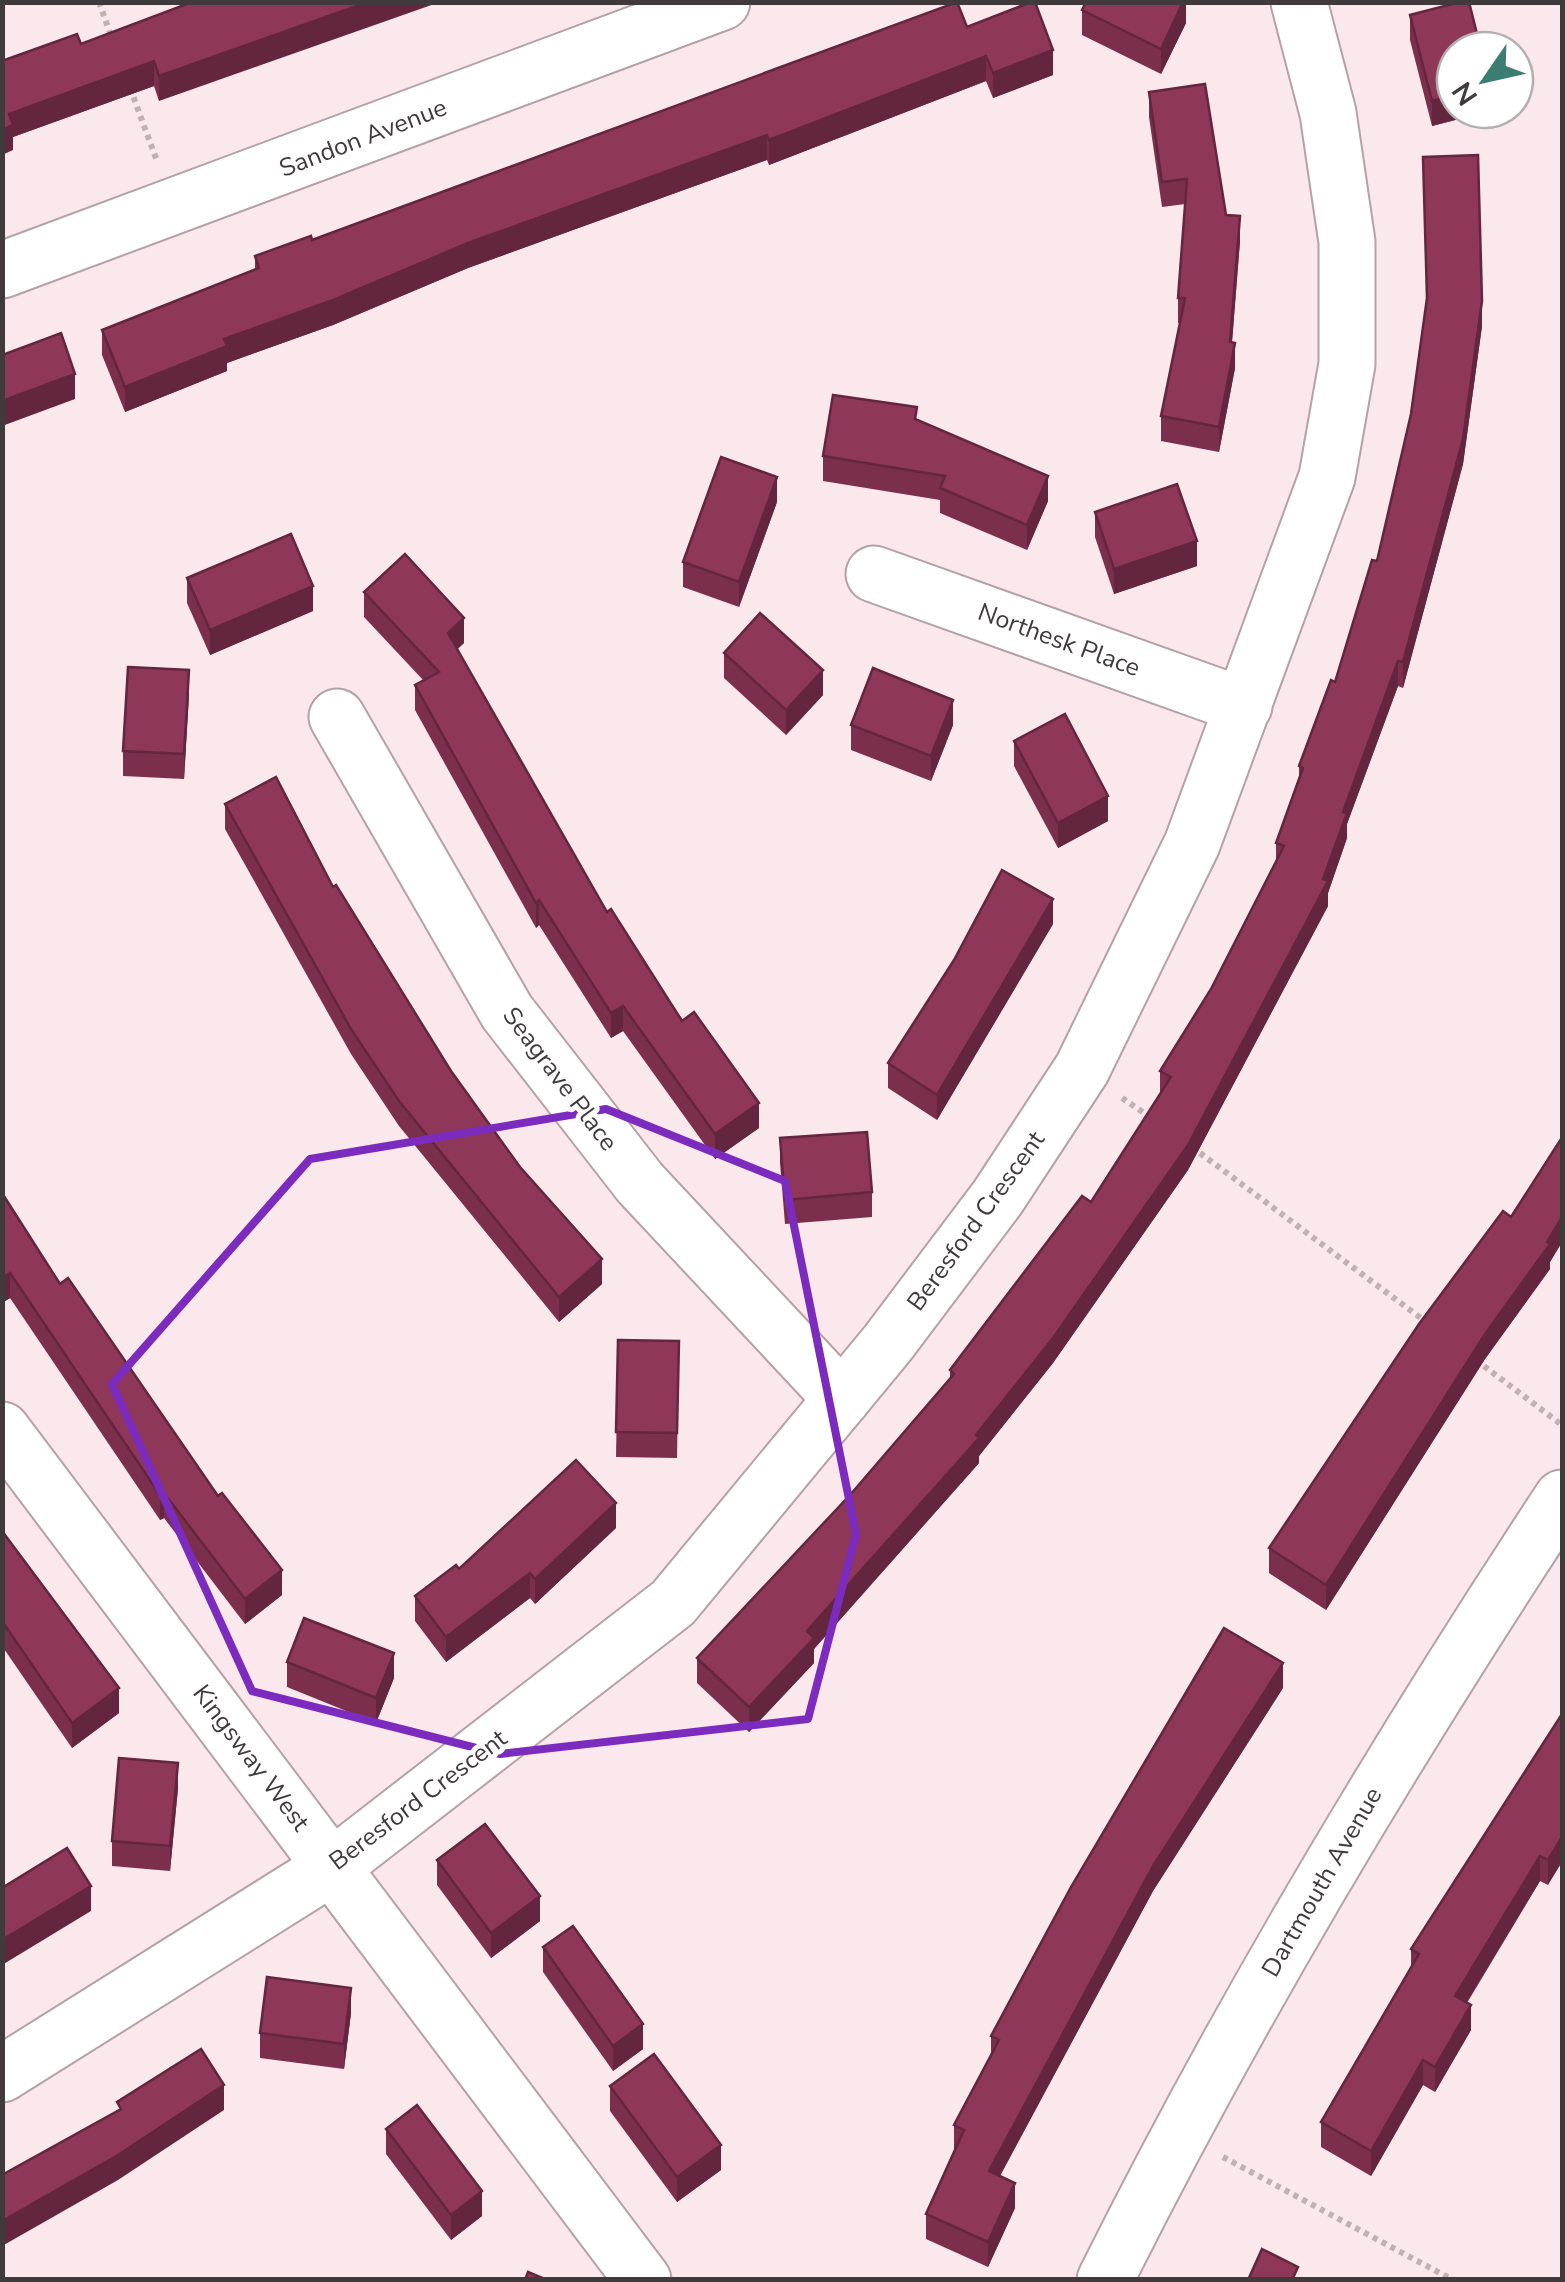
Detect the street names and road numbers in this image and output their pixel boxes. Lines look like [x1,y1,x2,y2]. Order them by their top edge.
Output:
street label: Sandon Avenue [274,90,452,186]
street label: Northesk Place [973,595,1145,685]
street label: Seagrave Place [495,1000,625,1158]
street label: Beresford Crescent [899,1124,1053,1318]
street label: Kingsway West [185,1678,317,1838]
street label: Beresford Crescent [322,1722,514,1878]
street label: Dartmouth Avenue [1254,1781,1390,1983]

